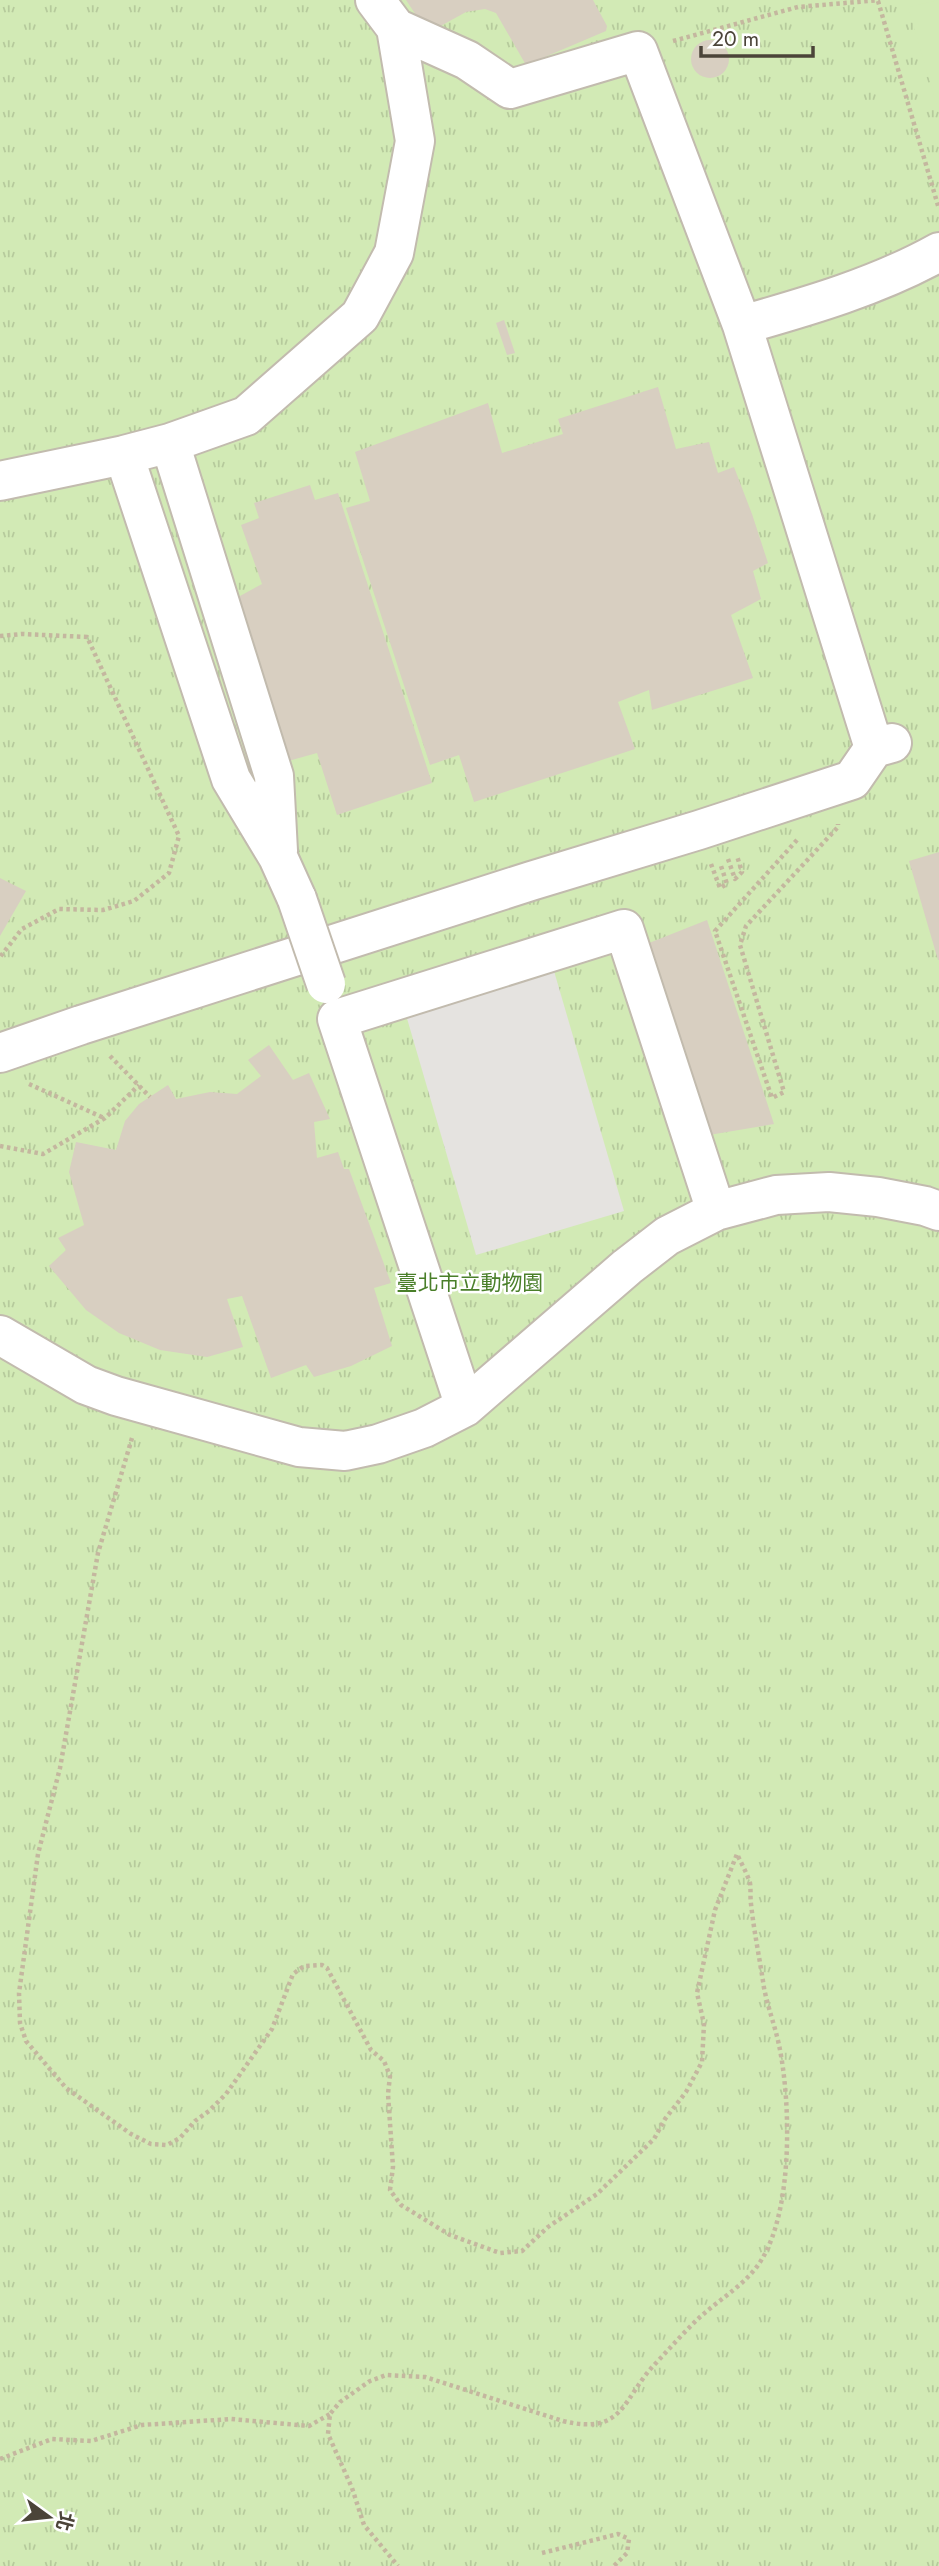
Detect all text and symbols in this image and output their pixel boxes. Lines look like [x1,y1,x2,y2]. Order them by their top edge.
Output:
scale bar [701,14,813,58]
text: 20 m [712,24,759,54]
park label: 臺北市立動物園 [397,1268,544,1298]
north arrow [14,2482,84,2552]
text: 北 [49,2509,80,2534]

